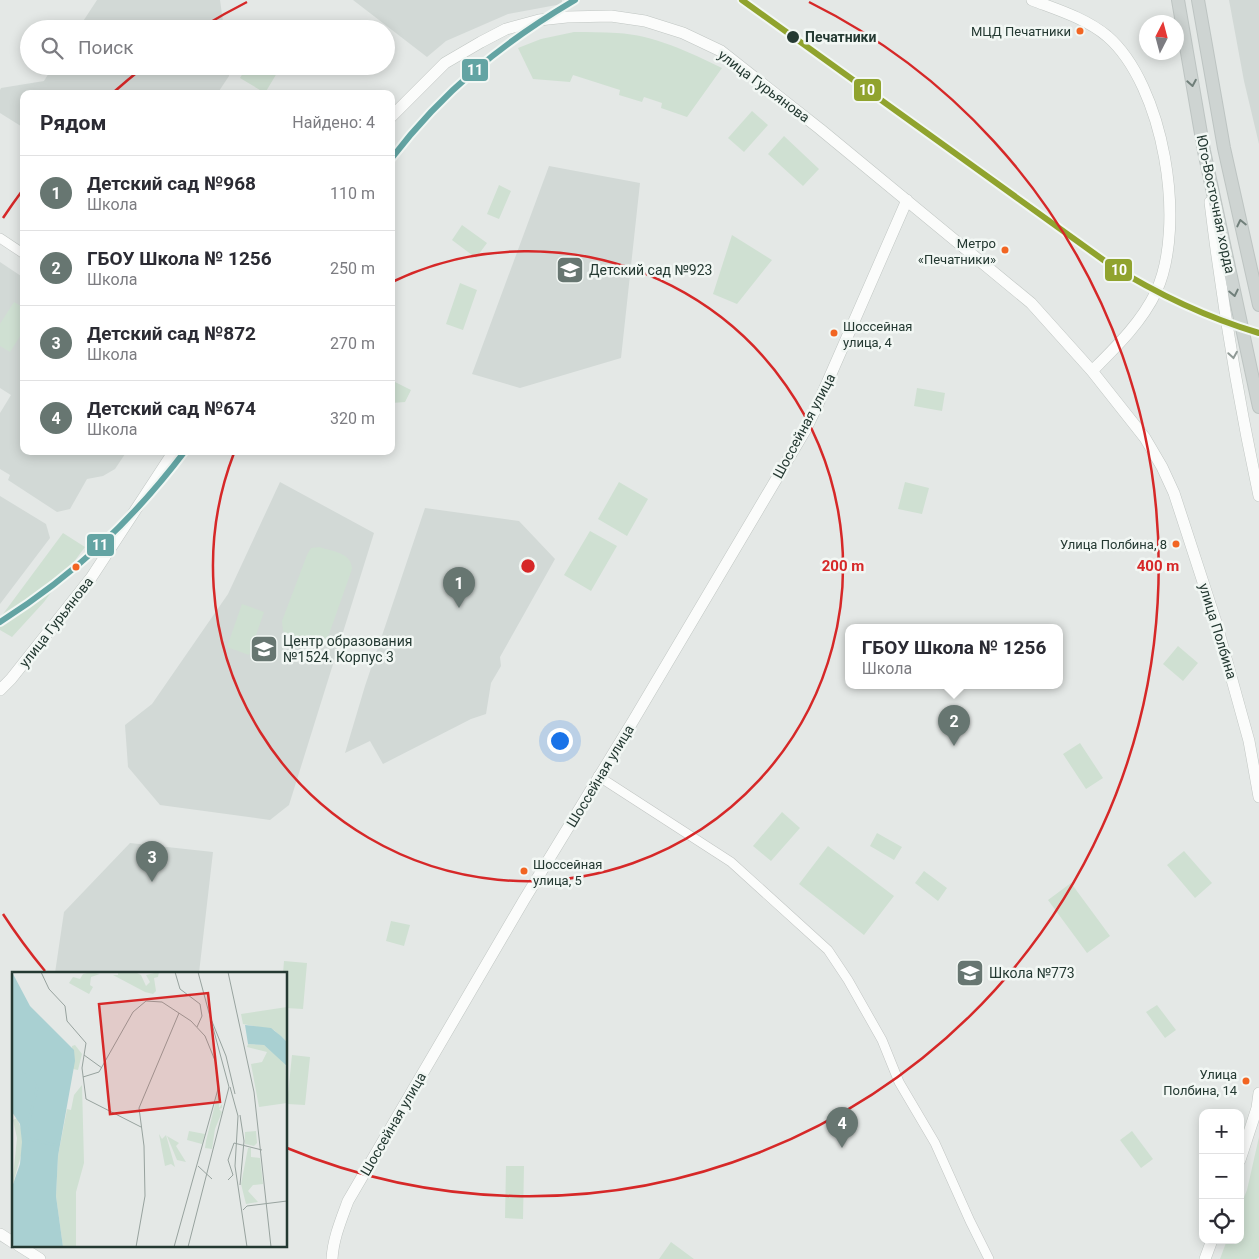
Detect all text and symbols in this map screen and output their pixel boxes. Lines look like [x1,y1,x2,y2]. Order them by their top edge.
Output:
north arrow [1139,15,1184,60]
search box [20,20,395,75]
place label: МЦД Печатники [971,24,1071,39]
marker: МЦД Печатники [1075,26,1085,36]
marker: Печатники [785,29,801,45]
place label: Печатники [805,29,876,45]
icon: search [38,34,66,62]
text: Поиск [78,36,134,59]
street label: улица Гурьянова [715,46,813,126]
line badge: 11 [461,58,489,82]
text: 11 [467,62,483,78]
line badge: 10 [853,78,882,102]
one-way arrow [1186,78,1196,87]
text: 10 [859,82,875,98]
text: Рядом [40,111,106,135]
text: Найдено: 4 [292,113,375,132]
street label: Юго-Восточная хорда [1193,133,1239,275]
text: Детский сад №968 [87,172,256,195]
text: 1 [51,184,61,203]
text: 110 m [330,184,375,203]
text: Школа [87,195,138,214]
one-way arrow [1236,219,1247,228]
place label: Метро «Печатники» [918,236,996,267]
marker: Метро «Печатники» [1000,245,1010,255]
text: ГБОУ Школа № 1256 [87,247,272,270]
school or university icon: Детский сад №923 [555,255,585,285]
line badge: 10 [1104,258,1133,282]
text: 2 [51,259,61,278]
text: 250 m [330,259,375,278]
place label: Детский сад №923 [589,262,712,278]
text: 10 [1111,262,1127,278]
text: Школа [87,270,138,289]
one-way arrow [1228,289,1239,298]
place label: Шоссейная улица, 4 [843,319,912,350]
text: Детский сад №872 [87,322,256,345]
marker: Шоссейная улица, 4 [829,328,839,338]
text: 3 [51,334,61,353]
text: 270 m [330,334,375,353]
text: Школа [87,345,138,364]
one-way arrow [1227,351,1237,359]
street label: Шоссейная улица [770,371,838,481]
text: Детский сад №674 [87,397,256,420]
text: 4 [51,409,61,428]
text: 320 m [330,409,375,428]
text: Школа [87,420,138,439]
line badge: 11 [86,533,115,557]
text: 11 [92,537,108,553]
place label: Улица Полбина, 8 [1060,537,1167,552]
marker: Улица Полбина, 8 [1171,539,1181,549]
centre of rings [519,557,537,575]
text: 200 m [822,557,864,575]
text: 400 m [1137,557,1179,575]
unlabelled marker [71,562,81,572]
pin: 1 [443,567,475,608]
street label: улица Гурьянова [16,574,96,670]
street label: улица Полбина [1196,581,1240,681]
popup [845,624,1063,689]
place label: Центр образования №1524. Корпус 3 [283,633,412,665]
school or university icon: Центр образования №1524. Корпус 3 [249,634,279,664]
text: ГБОУ Школа № 1256 [862,636,1046,659]
text: Школа [862,659,912,678]
pin: 2 [938,705,970,746]
street label: Шоссейная улица [563,722,637,830]
your location [547,728,573,754]
pin: 3 [136,841,168,882]
place label: Шоссейная улица, 5 [533,857,602,888]
marker: Шоссейная улица, 5 [519,866,529,876]
school or university icon: Школа №773 [955,958,985,988]
place label: Школа №773 [989,965,1075,981]
inset map [12,972,288,1246]
place label: Улица Полбина, 14 [1163,1067,1238,1098]
street label: Шоссейная улица [357,1070,429,1178]
marker: Улица Полбина, 14 [1241,1076,1251,1086]
pin: 4 [826,1107,858,1148]
map controls [1199,1109,1244,1244]
button: + [1199,1109,1244,1154]
button: − [1199,1154,1244,1199]
button: locate [1199,1199,1244,1244]

